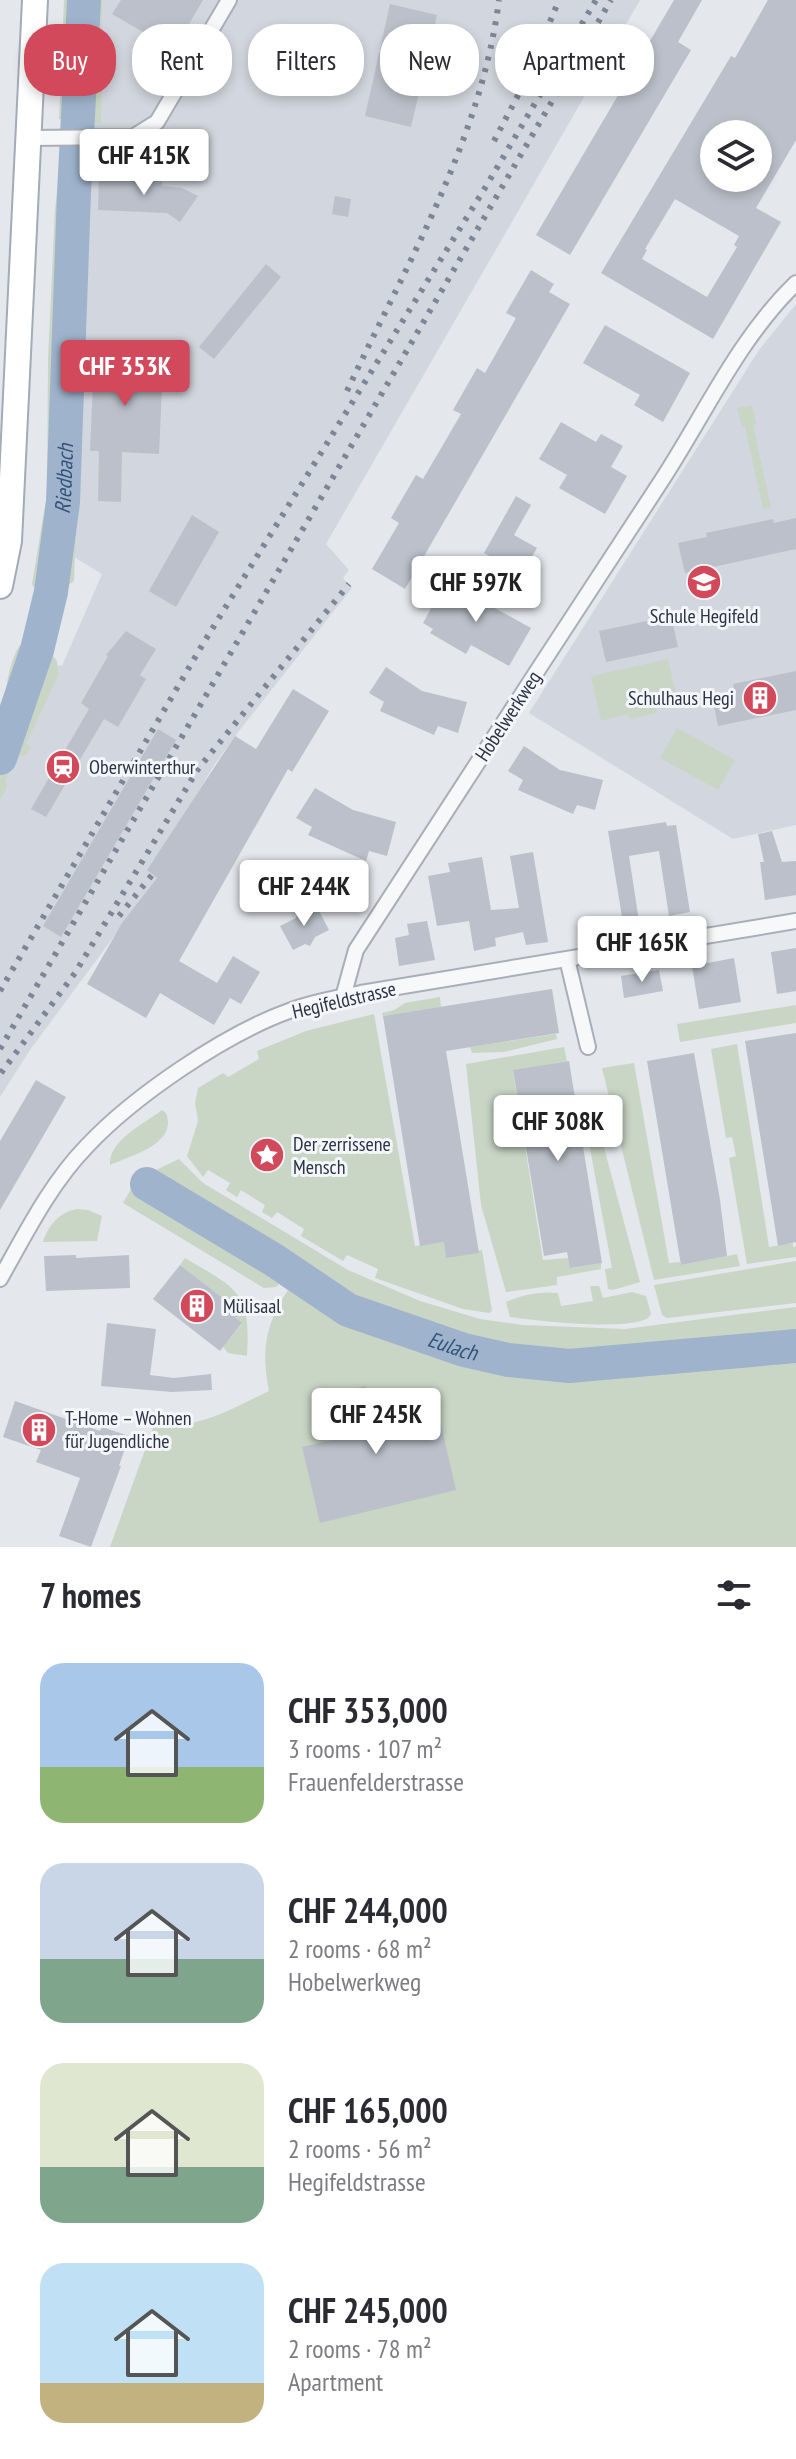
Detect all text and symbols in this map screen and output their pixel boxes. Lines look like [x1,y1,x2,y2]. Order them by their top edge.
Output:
chip: Buy [24,24,116,96]
chip: Rent [132,24,232,96]
chip: Filters [248,24,364,96]
chip: New [380,24,479,96]
chip: Apartment [495,24,654,96]
map controls [700,120,772,192]
button: layers [700,120,772,192]
pin: CHF 415K [61,129,227,197]
text: CHF 415K [98,138,190,171]
pin: CHF 353K [42,340,208,408]
text: CHF 353K [79,349,171,382]
water label: Riedbach [48,442,79,515]
pin: CHF 597K [393,556,559,624]
school or university icon: Schule Hegifeld [685,563,723,601]
text: CHF 597K [430,565,522,598]
place label: Schule Hegifeld [650,603,758,629]
street label: Hobelwerkweg [469,666,547,766]
building icon: Schulhaus Hegi [741,679,779,717]
place label: Schulhaus Hegi [628,685,734,711]
station icon: Oberwinterthur [44,748,82,786]
place label: Oberwinterthur [89,754,196,780]
pin: CHF 244K [221,860,387,928]
text: CHF 244K [258,869,350,902]
pin: CHF 165K [559,916,725,984]
text: CHF 165K [596,925,688,958]
street label: Hegifeldstrasse [289,975,399,1025]
pin: CHF 308K [475,1095,641,1163]
text: CHF 308K [512,1104,604,1137]
place label: Der zerrissene Mensch [293,1131,391,1180]
place icon: Der zerrissene Mensch [248,1136,286,1174]
building icon: Mülisaal [178,1287,216,1325]
place label: Mülisaal [223,1293,281,1319]
water label: Eulach [424,1325,481,1367]
pin: CHF 245K [293,1388,459,1456]
text: CHF 245K [330,1397,422,1430]
place label: T-Home – Wohnen für Jugendliche [65,1405,192,1454]
building icon: T-Home – Wohnen für Jugendliche [20,1411,58,1449]
text: 7 homes [40,1573,141,1617]
icon: filters [712,1573,756,1617]
text: CHF 353,000 [288,1688,448,1732]
icon: home [104,1695,200,1791]
text: 3 rooms · 107 m² [288,1732,442,1765]
text: Frauenfelderstrasse [288,1765,464,1798]
text: CHF 244,000 [288,1888,448,1932]
icon: home [104,1895,200,1991]
text: 2 rooms · 68 m² [288,1932,432,1965]
text: Hobelwerkweg [288,1965,421,1998]
text: CHF 165,000 [288,2088,448,2132]
icon: home [104,2095,200,2191]
text: 2 rooms · 56 m² [288,2132,432,2165]
text: Hegifeldstrasse [288,2165,426,2198]
text: CHF 245,000 [288,2288,448,2332]
icon: home [104,2295,200,2391]
text: 2 rooms · 78 m² [288,2332,432,2365]
text: Apartment [288,2365,383,2398]

